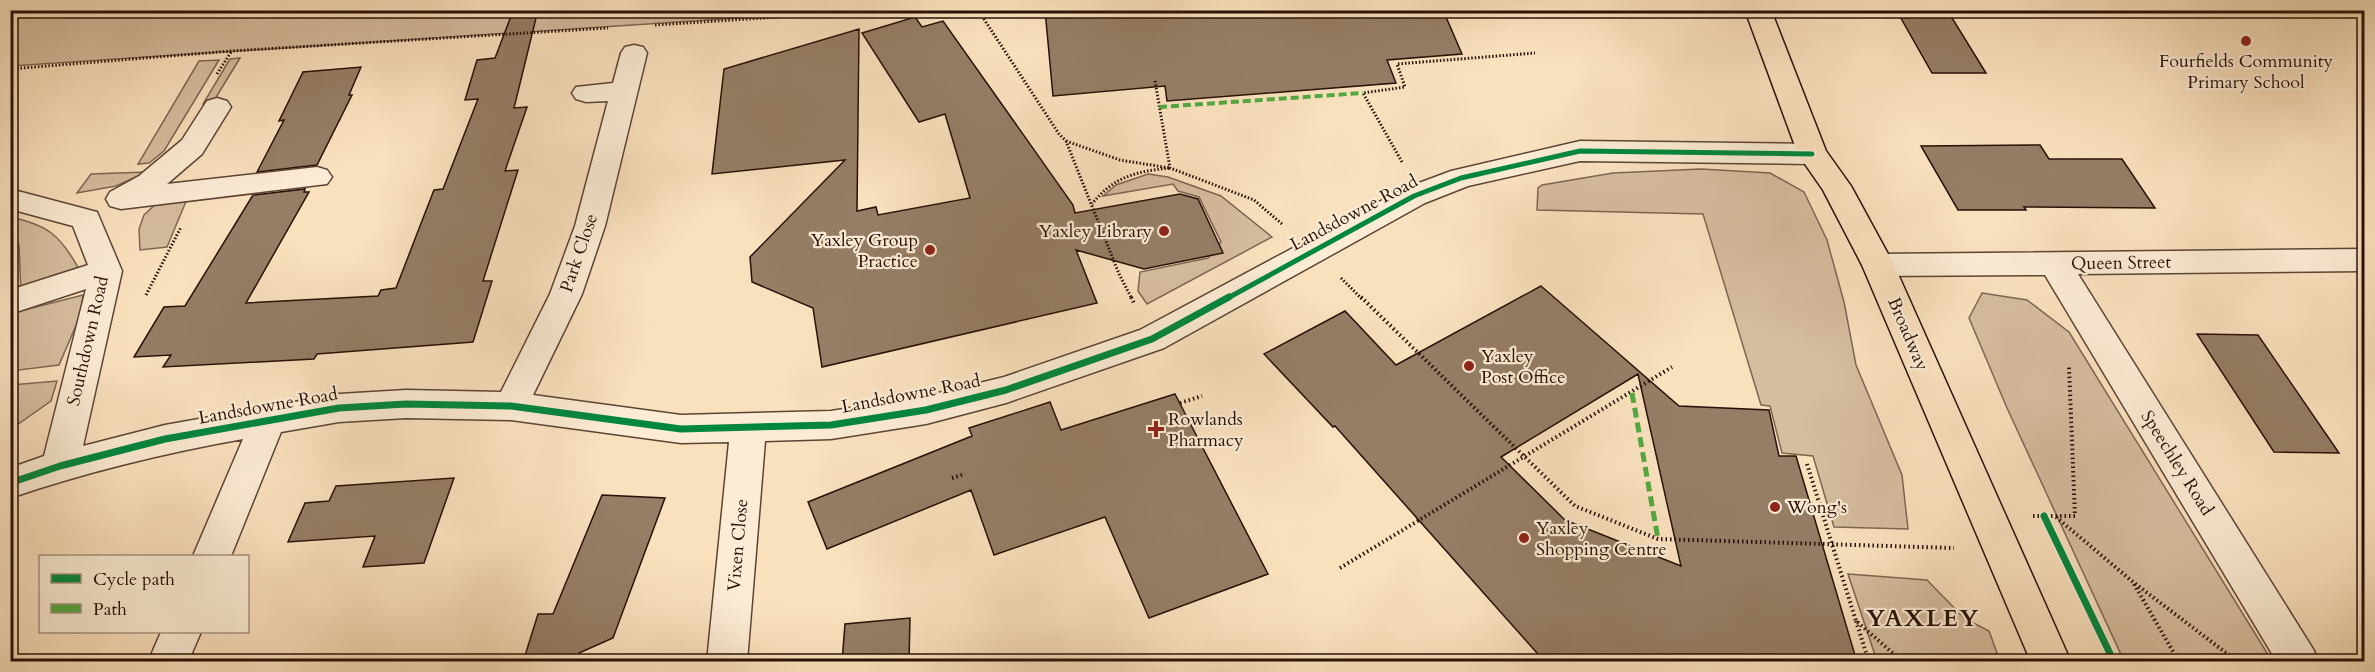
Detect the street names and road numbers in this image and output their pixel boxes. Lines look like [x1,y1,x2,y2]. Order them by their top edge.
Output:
street label: Landsdowne Road [1286,169,1422,257]
street label: Park Close [554,210,604,296]
street label: Queen Street [2071,250,2172,276]
street label: Southdown Road [61,273,115,408]
street label: Broadway [1881,293,1935,375]
street label: Landsdowne Road [839,368,983,420]
street label: Landsdowne Road [196,381,340,431]
street label: Speechley Road [2135,406,2220,521]
street label: Vixen Close [722,498,754,592]

